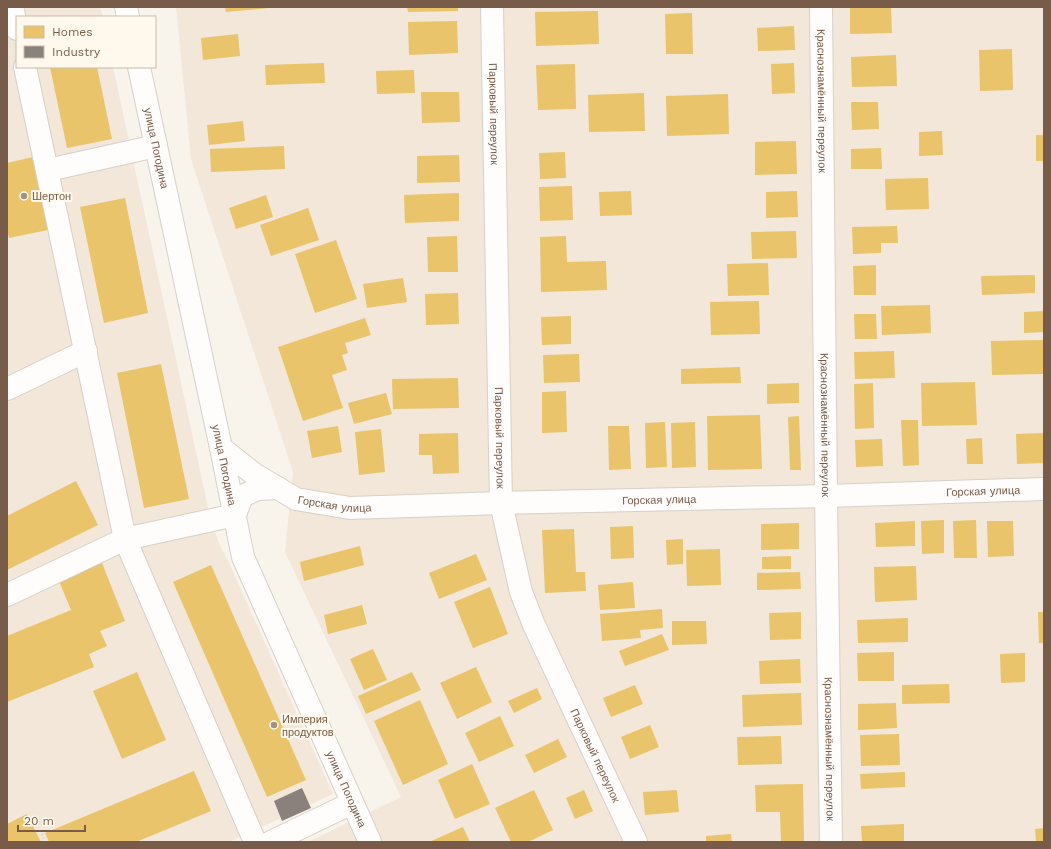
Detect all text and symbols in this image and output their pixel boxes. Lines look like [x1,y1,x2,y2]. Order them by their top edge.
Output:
legend [16,16,156,68]
text: Homes [52,25,93,39]
street label: Краснознамённый переулок [815,29,829,173]
text: Industry [52,45,101,59]
street label: Парковый переулок [487,63,501,165]
street label: улица Погодина [141,106,172,191]
place label: Шертон [32,190,71,203]
marker: Шертон [19,191,29,201]
street label: Краснознамённый переулок [818,353,833,497]
street label: Парковый переулок [492,387,507,489]
street label: улица Погодина [210,423,239,508]
street label: Горская улица [946,483,1021,499]
street label: Горская улица [622,492,697,507]
street label: Горская улица [297,493,373,515]
street label: Краснознамённый переулок [822,677,837,821]
street label: Парковый переулок [568,707,623,805]
place label: Империя продуктов [282,713,334,739]
marker: Империя продуктов [269,720,279,730]
street label: улица Погодина [324,749,370,830]
scale bar [18,807,85,833]
text: 20 m [24,814,54,828]

